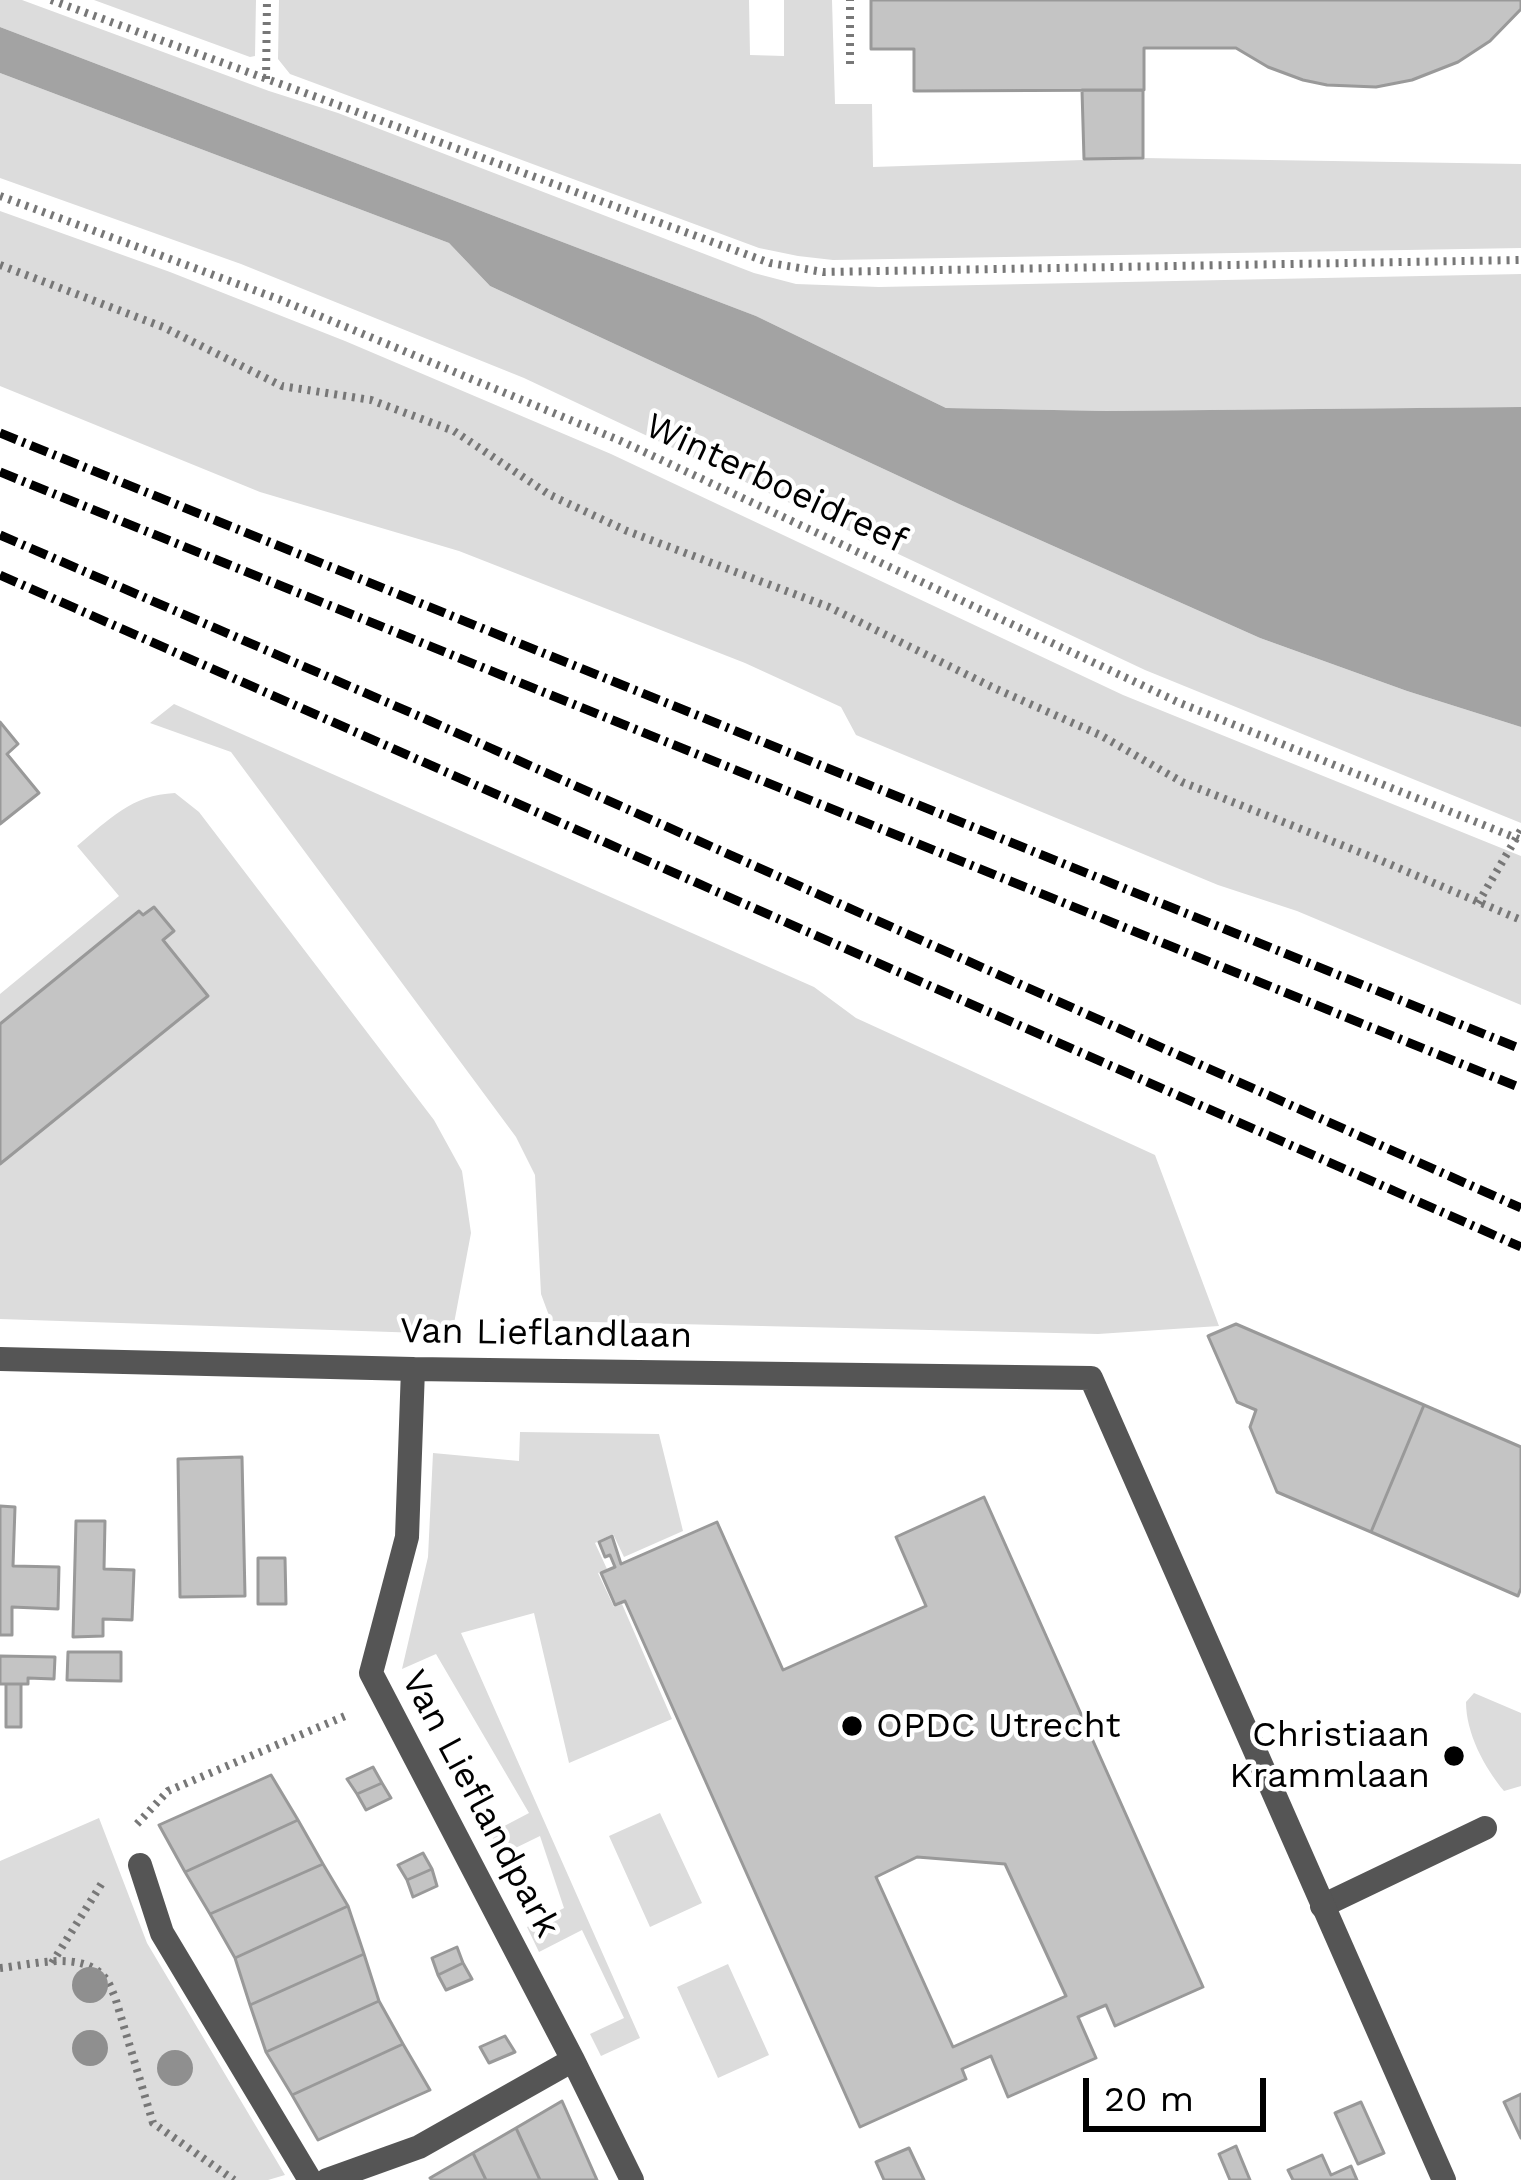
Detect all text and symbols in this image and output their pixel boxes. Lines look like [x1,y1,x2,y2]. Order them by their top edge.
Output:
street label: Winterboeidreef [638,405,914,563]
street label: Van Lieflandlaan [400,1310,692,1358]
street label: Van Lieflandpark [391,1663,569,1945]
place label: OPDC Utrecht [876,1704,1121,1748]
marker: OPDC Utrecht [839,1713,865,1739]
place label: Christiaan Krammlaan [1229,1713,1430,1798]
marker: Christiaan Krammlaan [1441,1743,1467,1769]
scale bar [1089,2054,1272,2128]
text: 20 m [1104,2078,1194,2120]

